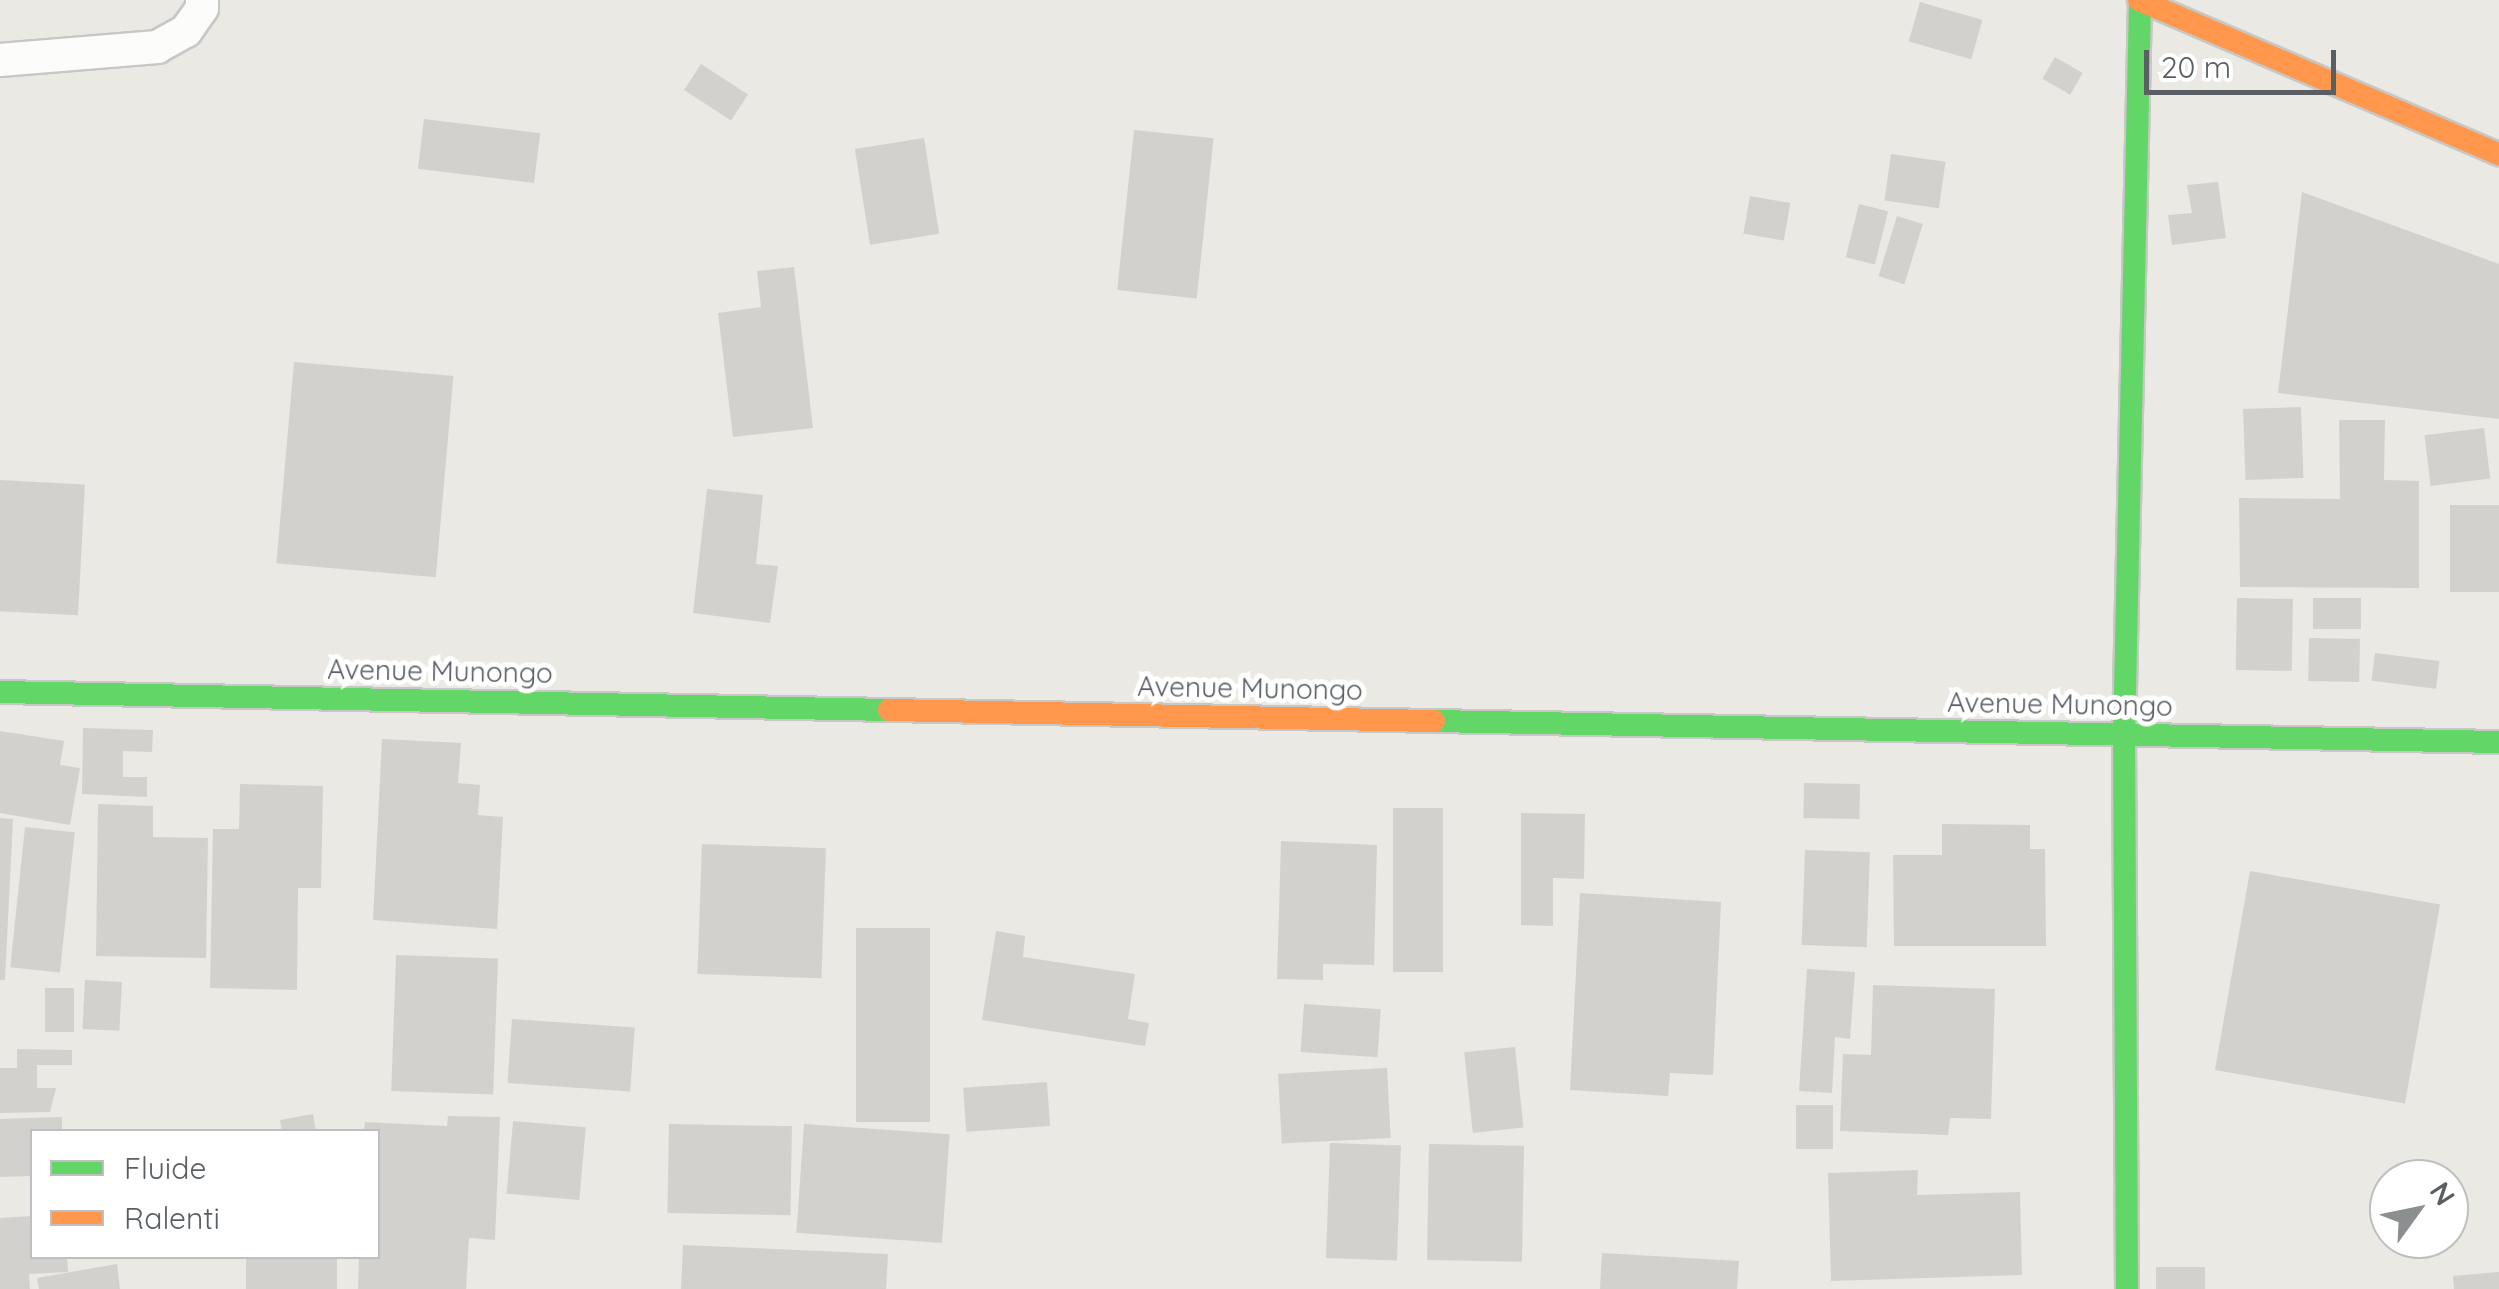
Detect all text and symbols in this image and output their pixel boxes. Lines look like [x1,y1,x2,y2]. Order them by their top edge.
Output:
scale bar [2149,30,2342,92]
text: 20 m [2161,48,2231,86]
street label: Avenue Munongo [327,652,553,690]
street label: Avenue Munongo [1137,669,1363,707]
street label: Avenue Munongo [1947,685,2173,723]
legend [30,1129,380,1259]
text: Fluide [124,1149,206,1187]
north arrow [2369,1159,2469,1259]
text: N [2423,1175,2463,1212]
text: Ralenti [124,1199,220,1237]

